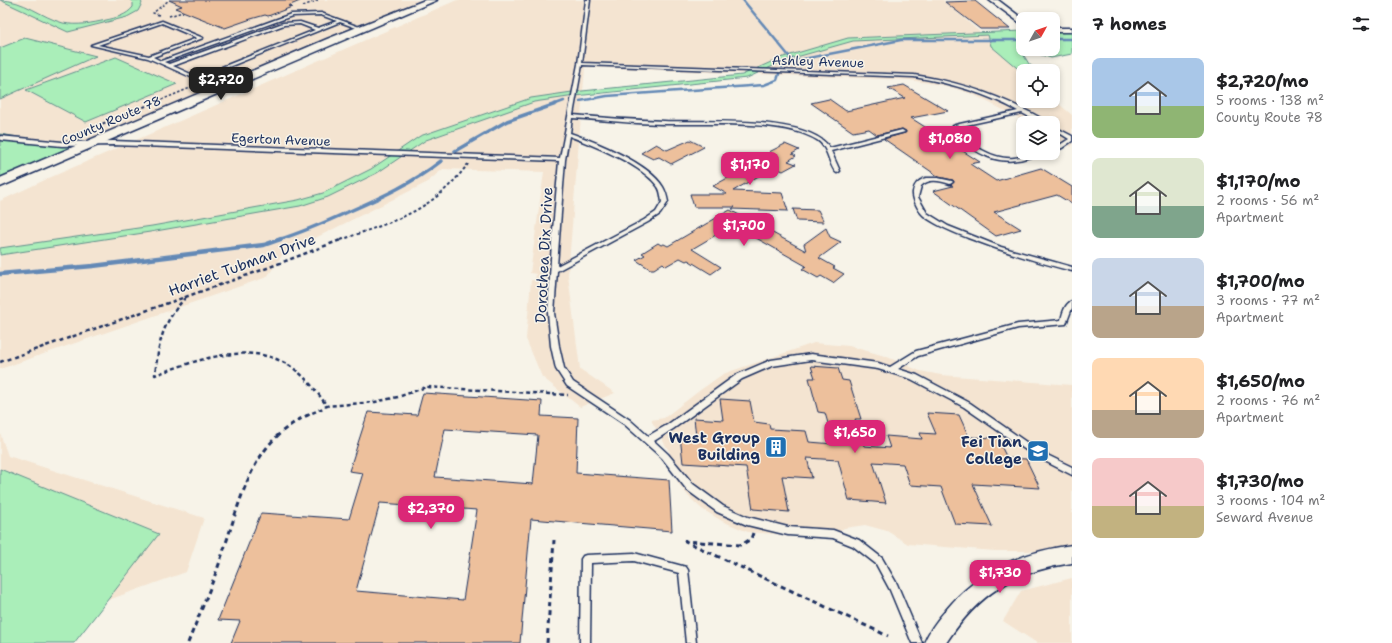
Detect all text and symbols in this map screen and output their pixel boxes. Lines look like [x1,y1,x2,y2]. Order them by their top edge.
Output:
north arrow [1016,12,1060,56]
map controls [1016,12,1060,160]
text: 7 homes [1092,13,1167,35]
icon: filters [1350,13,1372,35]
street label: Ashley Avenue [772,51,864,72]
button: locate [1016,64,1060,108]
pin: $2,720 [188,67,254,101]
text: $2,720/mo [1216,70,1309,92]
text: $2,720 [198,71,244,88]
icon: home [1124,74,1172,122]
street label: County Route 78 [59,92,164,149]
text: 5 rooms · 138 m² [1216,92,1324,109]
text: County Route 78 [1216,109,1323,126]
button: layers [1016,116,1060,160]
pin: $1,080 [917,126,983,160]
street label: Egerton Avenue [231,129,331,150]
text: $1,080 [928,130,972,147]
pin: $1,170 [717,152,783,186]
text: $1,170 [730,156,770,173]
text: $1,170/mo [1216,170,1301,192]
icon: home [1124,174,1172,222]
street label: Dorothea Dix Drive [530,186,558,324]
text: 2 rooms · 56 m² [1216,192,1319,209]
text: Apartment [1216,209,1284,226]
pin: $1,700 [711,213,777,247]
text: $1,700 [722,217,766,234]
street label: Harriet Tubman Drive [166,229,318,301]
text: $1,700/mo [1216,270,1305,292]
icon: home [1124,274,1172,322]
text: 3 rooms · 77 m² [1216,292,1320,309]
text: Apartment [1216,309,1284,326]
text: $1,650/mo [1216,370,1305,392]
icon: home [1124,374,1172,422]
text: 2 rooms · 76 m² [1216,392,1320,409]
text: Apartment [1216,409,1284,426]
pin: $1,650 [822,420,888,454]
text: $1,650 [833,424,877,441]
place label: West Group Building [668,428,760,465]
place label: Fei Tian College [961,432,1022,469]
building icon: West Group Building [763,434,789,460]
school or university icon: Fei Tian College [1025,438,1051,464]
text: $1,730/mo [1216,470,1304,492]
icon: home [1124,474,1172,522]
text: 3 rooms · 104 m² [1216,492,1325,509]
pin: $2,370 [398,496,464,530]
text: $2,370 [407,500,455,517]
text: Seward Avenue [1216,509,1313,526]
pin: $1,730 [967,560,1033,594]
text: $1,730 [979,564,1021,581]

